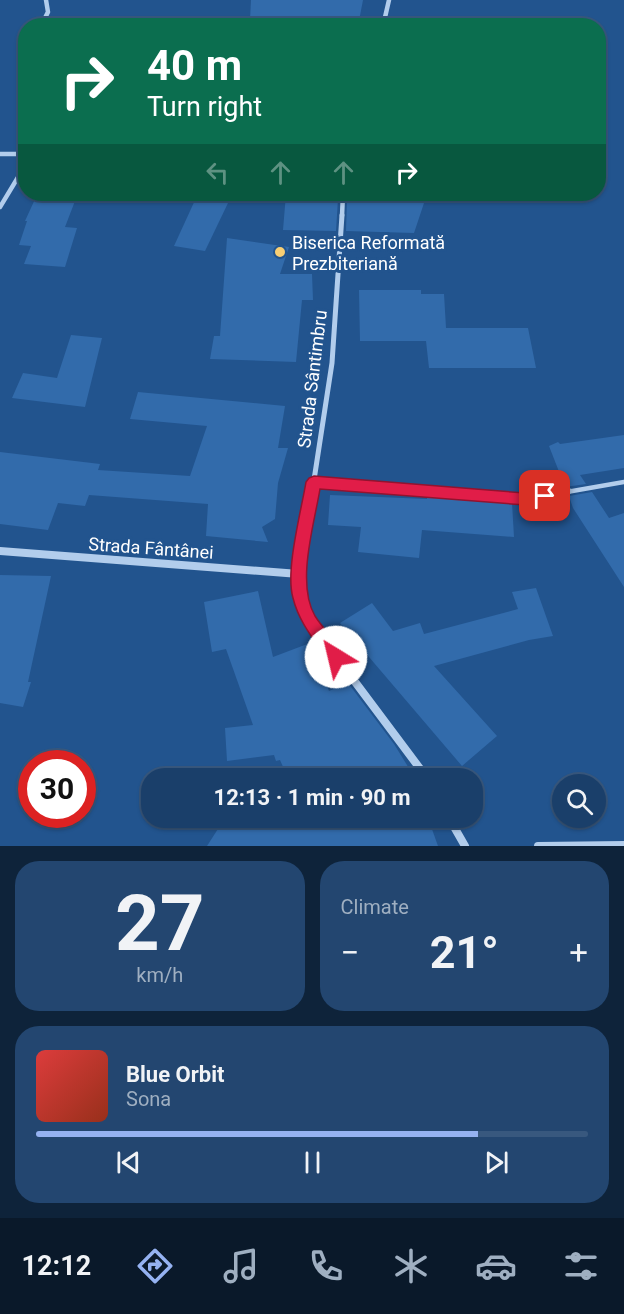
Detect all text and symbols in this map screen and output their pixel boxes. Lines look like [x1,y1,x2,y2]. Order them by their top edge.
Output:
text: 40 m [147,41,242,90]
icon: right [48,42,126,120]
text: Turn right [147,91,262,123]
icon: left [201,156,234,189]
icon: ahead [264,156,297,189]
icon: ahead [327,156,360,189]
icon: right [390,156,423,189]
place label: Biserica Reformată Prezbiteriană [292,232,445,274]
marker: Biserica Reformată Prezbiteriană [273,245,287,259]
street label: Strada Sântimbru [293,309,331,449]
pin [519,470,570,521]
icon: arrive [528,479,561,512]
street label: Strada Fântânei [88,533,214,563]
position arrow [304,625,368,689]
speed limit sign: 30 [18,750,96,828]
map controls [552,774,606,828]
button: search [552,774,606,828]
text: 12:13 · 1 min · 90 m [214,785,410,810]
text: 27 [115,878,205,969]
text: Climate [341,895,409,919]
text: 21° [430,926,499,979]
text: − [341,933,359,972]
text: + [569,933,588,972]
text: km/h [136,963,183,987]
text: Blue Orbit [126,1062,224,1087]
text: Sona [126,1087,171,1111]
icon: previous [112,1146,145,1179]
icon: pause [296,1146,329,1179]
icon: next [480,1146,513,1179]
icon: directions [134,1245,176,1287]
icon: music [220,1245,262,1287]
icon: phone [305,1245,347,1287]
icon: climate [390,1245,432,1287]
icon: car [475,1245,517,1287]
icon: filters [560,1245,602,1287]
text: 12:12 [22,1250,91,1282]

